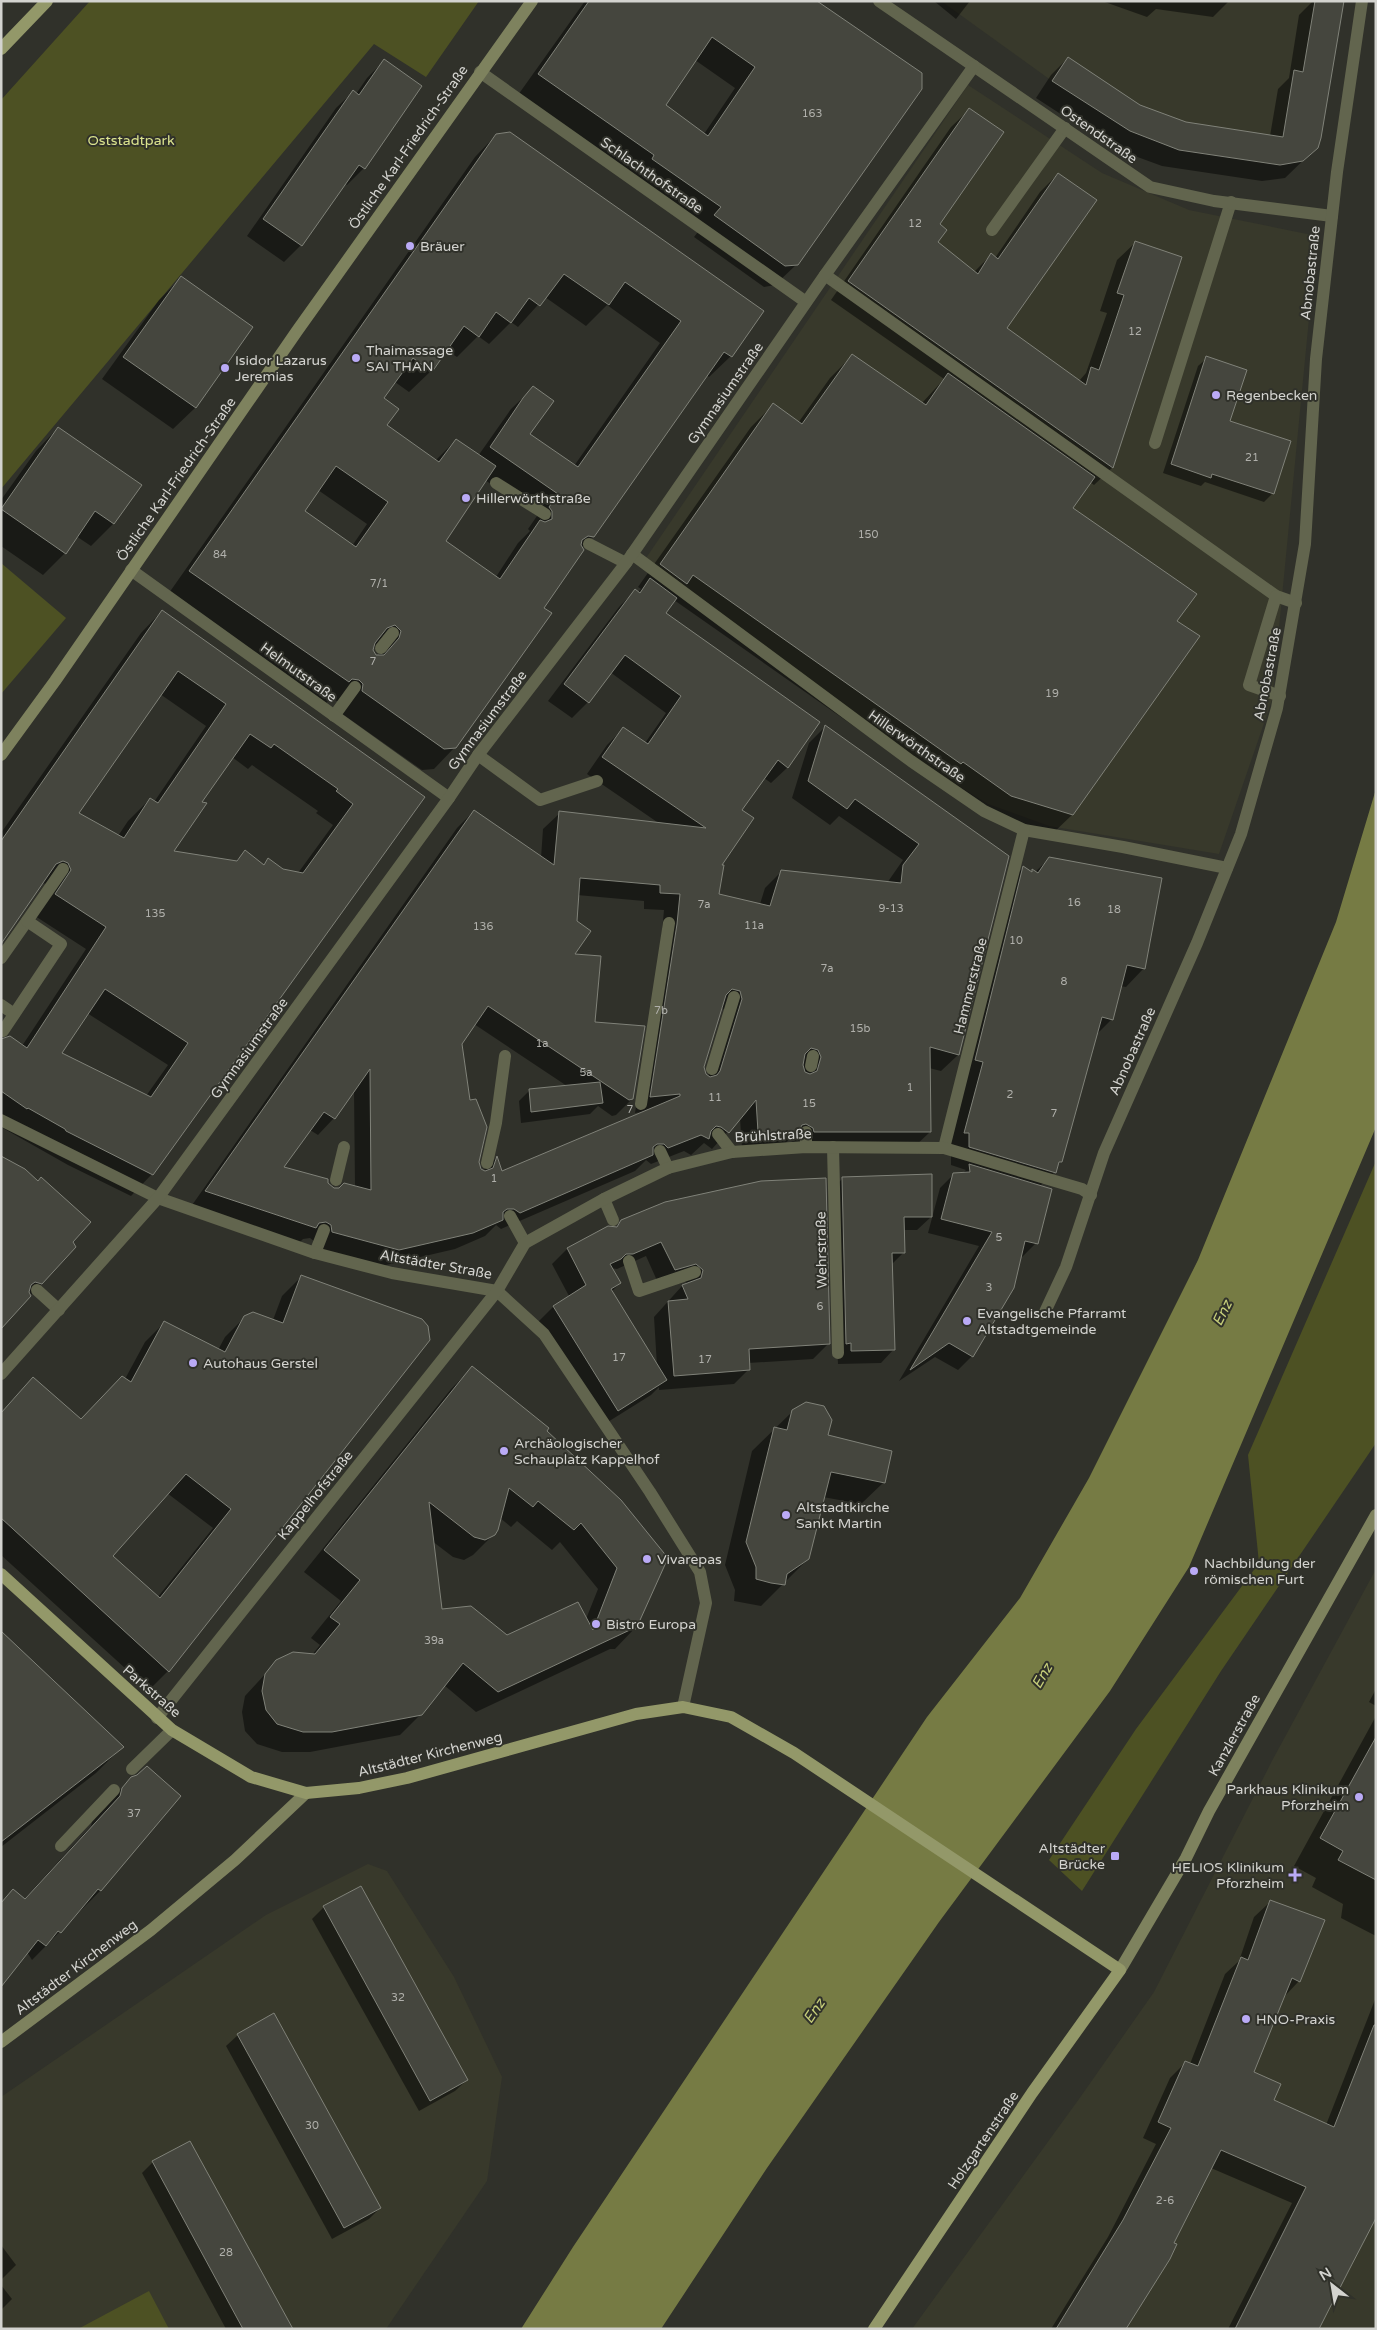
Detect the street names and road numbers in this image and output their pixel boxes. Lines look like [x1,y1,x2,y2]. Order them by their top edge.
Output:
street label: Östliche Karl-Friedrich-Straße [345,62,472,232]
street label: Ostendstraße [1057,102,1141,167]
street label: Schlachthofstraße [597,134,706,217]
street label: Abnobastraße [1297,225,1324,321]
street label: Gymnasiumstraße [684,339,767,448]
street label: Östliche Karl-Friedrich-Straße [113,394,240,564]
street label: Abnobastraße [1250,626,1285,722]
street label: Helmutstraße [257,639,340,706]
street label: Gymnasiumstraße [444,667,531,774]
street label: Hillerwörthstraße [865,707,969,786]
street label: Hammerstraße [950,936,991,1036]
street label: Gymnasiumstraße [207,994,292,1102]
street label: Abnobastraße [1105,1004,1159,1098]
street label: Brühlstraße [734,1125,812,1146]
street label: Wehrstraße [812,1211,831,1289]
street label: Altstädter Straße [379,1246,493,1283]
street label: Kappelhofstraße [274,1447,357,1544]
street label: Parkstraße [119,1662,184,1721]
street label: Kanzlerstraße [1205,1691,1264,1779]
street label: Altstädter Kirchenweg [356,1728,504,1781]
street label: Altstädter Kirchenweg [12,1916,141,2019]
street label: Holzgartenstraße [944,2088,1023,2193]

